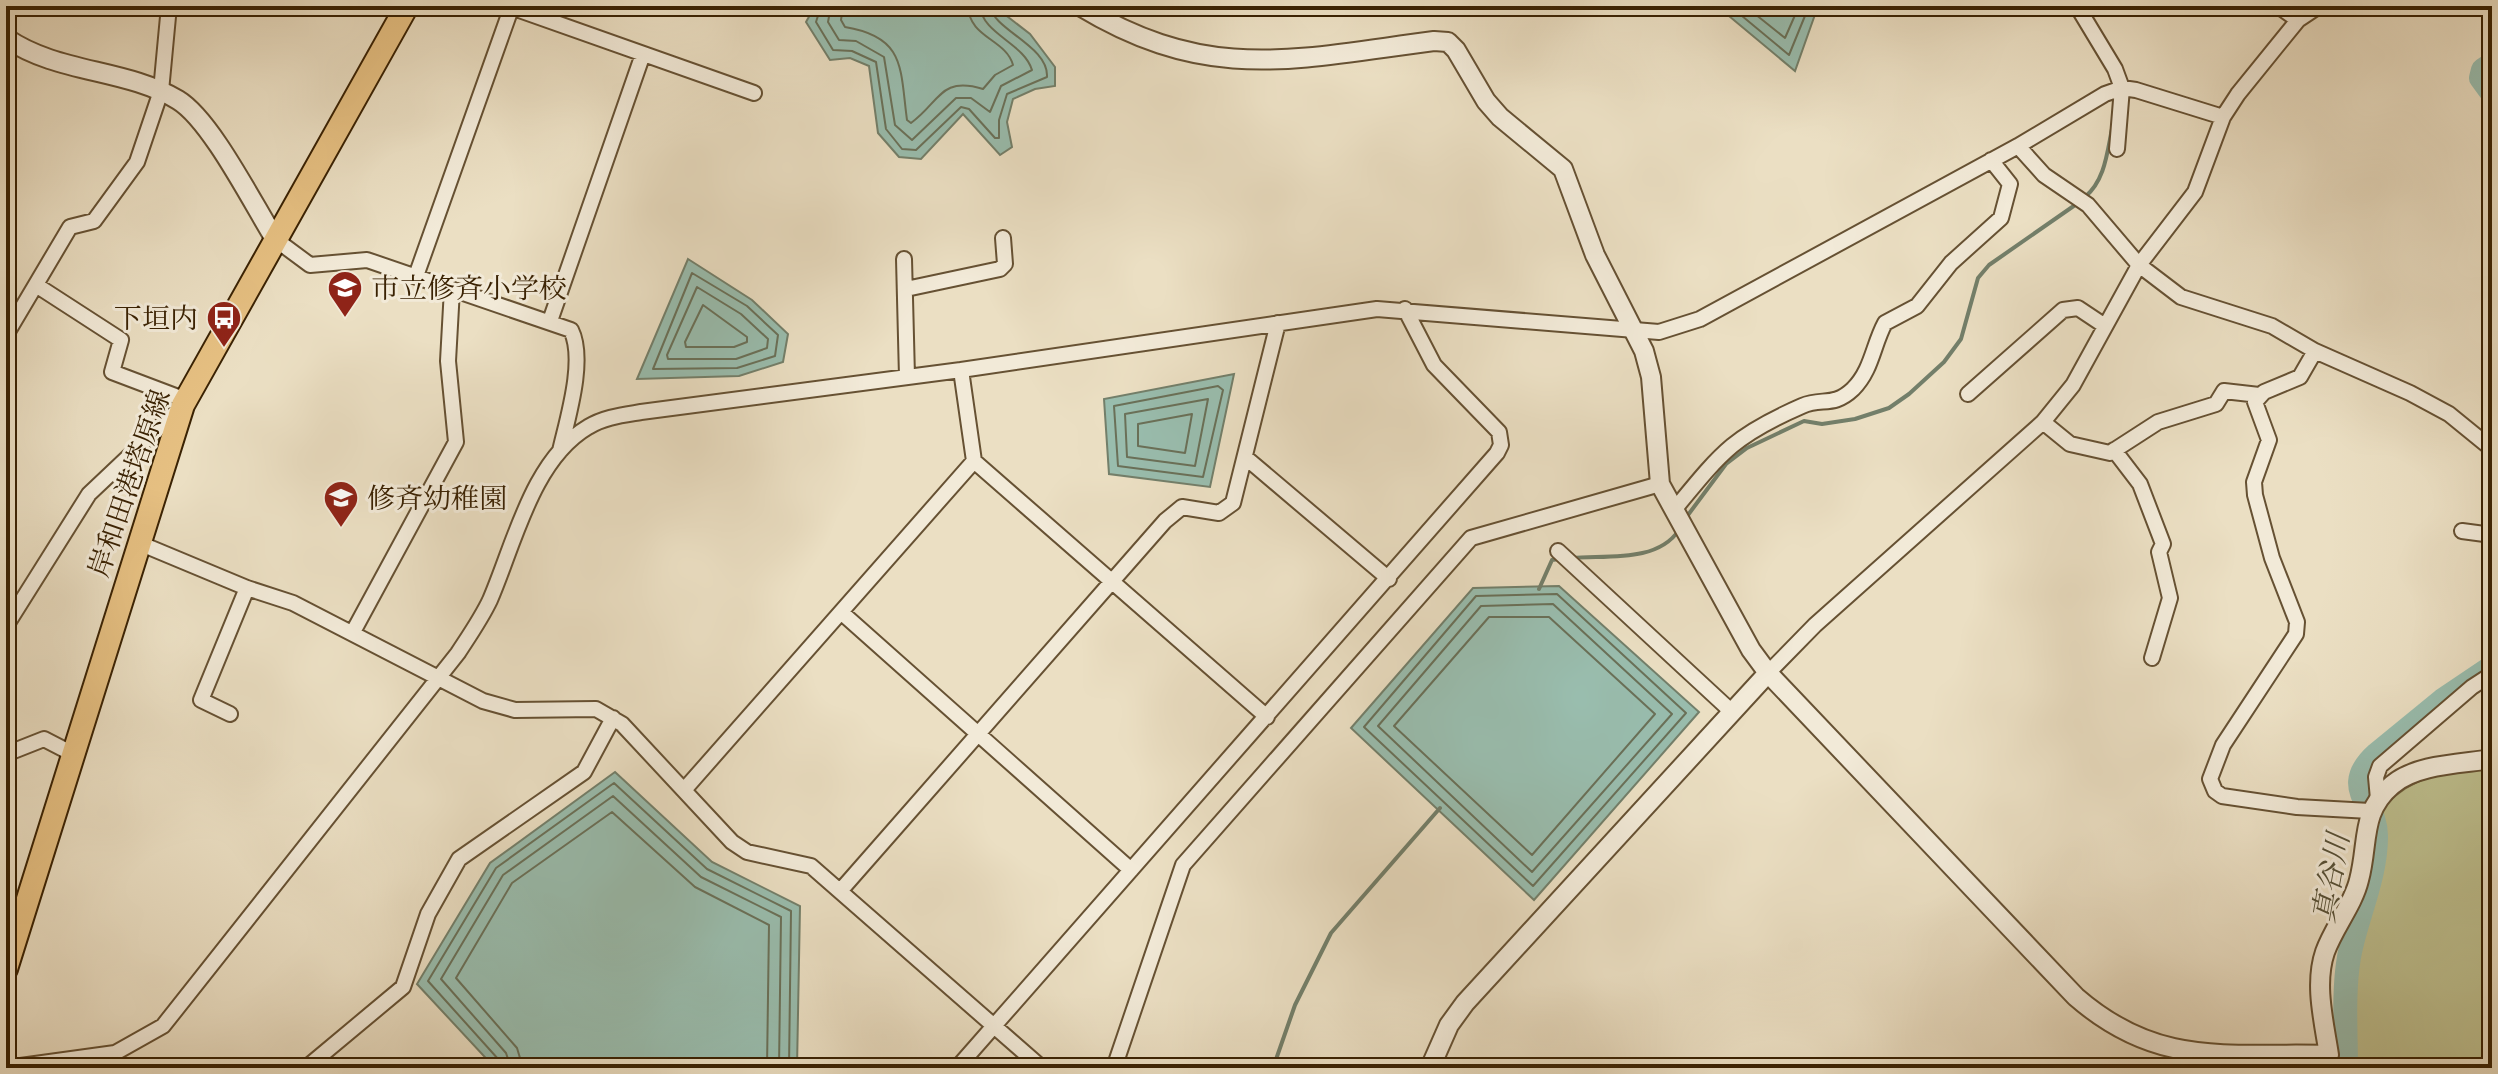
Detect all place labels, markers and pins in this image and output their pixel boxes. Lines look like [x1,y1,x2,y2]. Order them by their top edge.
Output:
school or university icon: 市立修斉小学校 [326,269,364,319]
place label: 市立修斉小学校 [371,270,567,308]
bus stop icon: 下垣内 [205,299,243,349]
place label: 下垣内 [114,300,198,338]
school or university icon: 修斉幼稚園 [322,479,360,529]
place label: 修斉幼稚園 [367,480,507,518]

